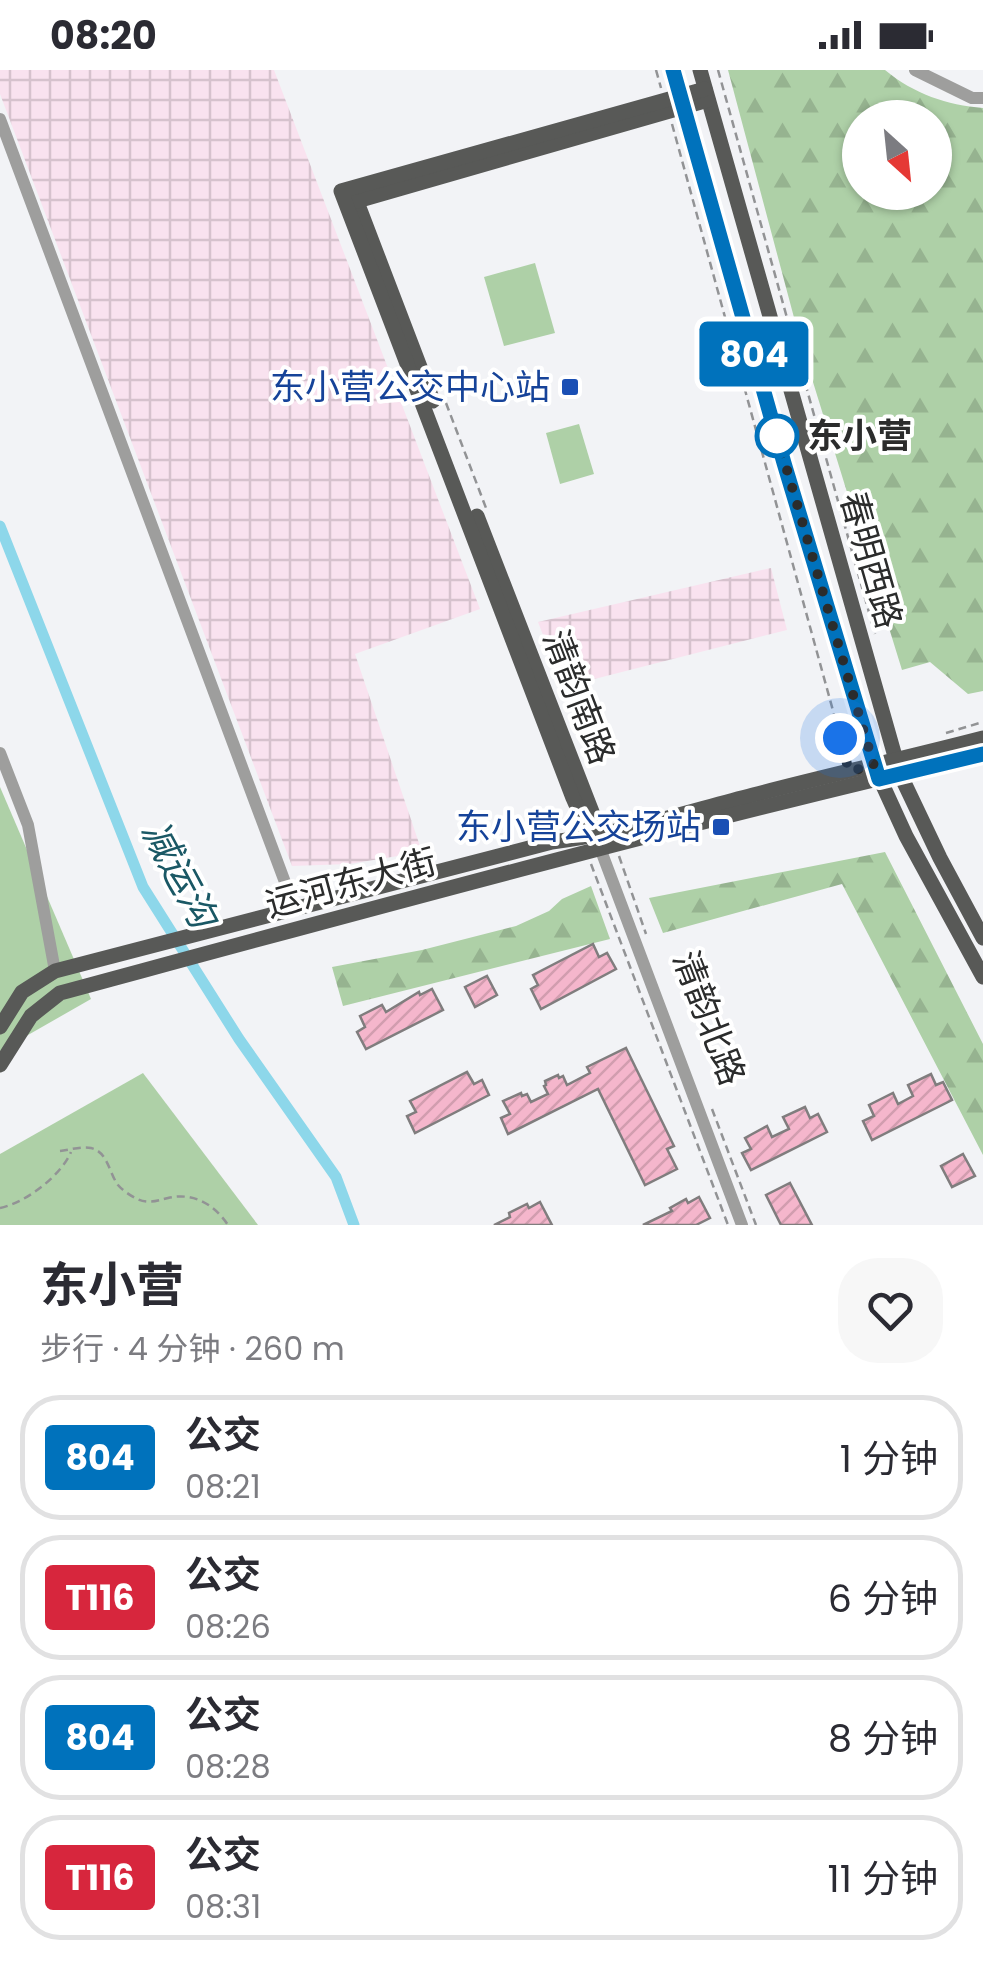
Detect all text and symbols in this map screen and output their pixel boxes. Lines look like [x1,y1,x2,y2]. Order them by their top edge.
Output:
text: 08:20 [50,9,157,62]
north arrow [842,100,952,210]
map controls [842,100,952,210]
line badge: 804 [696,322,812,386]
text: 804 [719,330,789,379]
place label: 东小营公交中心站 [270,362,550,411]
marker: 东小营公交中心站 [559,376,581,398]
place label: 东小营 [807,411,912,460]
marker: 东小营 [756,415,798,457]
street label: 春明西路 [829,486,914,634]
street label: 清韵南路 [532,623,627,771]
your location [815,713,865,763]
place label: 东小营公交场站 [456,802,701,851]
water label: 减运沟 [129,811,231,940]
marker: 东小营公交场站 [710,816,732,838]
street label: 运河东大街 [260,836,442,929]
street label: 清韵北路 [662,944,757,1092]
text: 东小营 [40,1252,184,1319]
button: heart [838,1258,943,1363]
text: 步行 · 4 分钟 · 260 m [40,1326,345,1371]
text: 公交 [185,1408,261,1461]
text: 1 分钟 [840,1432,938,1485]
text: 804 [65,1433,135,1482]
text: 08:21 [185,1464,261,1509]
text: 公交 [185,1548,261,1601]
text: 6 分钟 [828,1572,938,1625]
text: T116 [65,1573,135,1622]
text: 08:26 [185,1604,271,1649]
text: 公交 [185,1688,261,1741]
text: 8 分钟 [828,1712,938,1765]
text: 804 [65,1713,135,1762]
text: 08:28 [185,1744,271,1789]
text: 公交 [185,1828,261,1881]
text: 11 分钟 [828,1852,938,1905]
text: T116 [65,1853,135,1902]
text: 08:31 [185,1884,261,1929]

